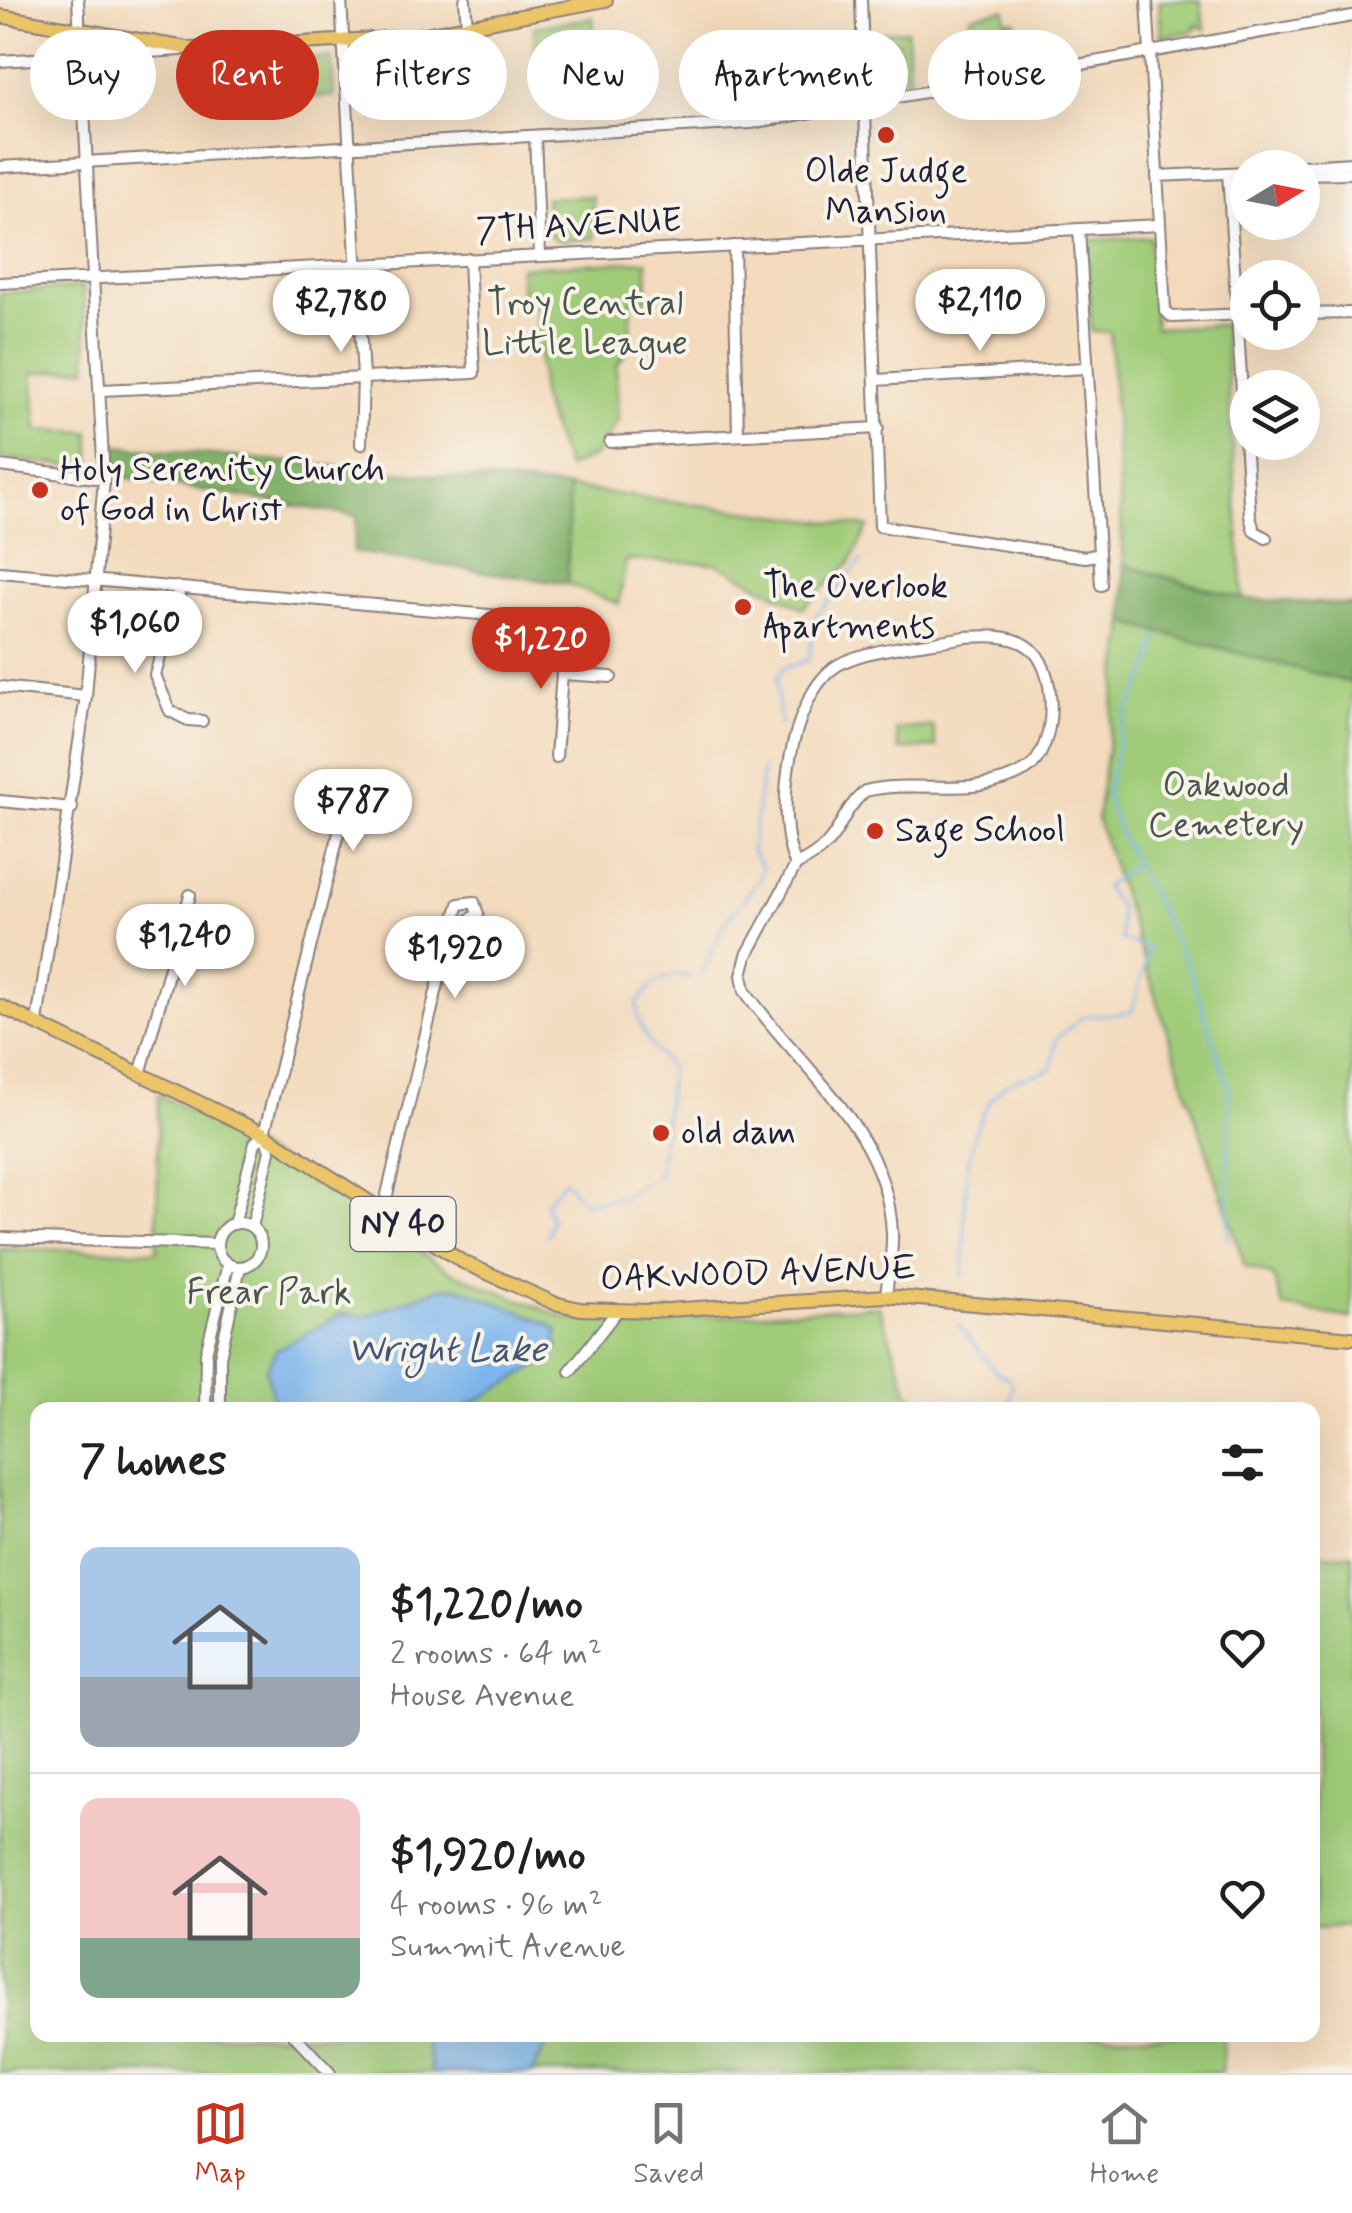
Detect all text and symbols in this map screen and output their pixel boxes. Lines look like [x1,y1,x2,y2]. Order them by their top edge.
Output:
chip: Buy [30,30,156,120]
chip: Rent [176,30,319,120]
chip: Filters [339,30,507,120]
chip: New [527,30,659,120]
chip: Apartment [679,30,908,120]
chip: House [928,30,1081,120]
marker: Olde Judge Mansion [875,124,897,146]
place label: Olde Judge Mansion [804,149,968,235]
north arrow [1230,150,1320,240]
map controls [1230,150,1320,460]
street label: 7TH AVENUE [475,198,683,254]
button: locate [1230,260,1320,350]
pin: $2,110 [899,269,1061,354]
pin: $2,780 [260,270,422,355]
text: $2,110 [937,280,1023,322]
text: $2,780 [295,281,387,323]
park label: Troy Central Little League [482,281,688,370]
button: layers [1230,370,1320,460]
place label: Holy Serenity Church of God in Christ [60,447,385,533]
marker: Holy Serenity Church of God in Christ [29,479,51,501]
place label: The Overlook Apartments [763,564,948,654]
pin: $1,060 [54,591,216,676]
marker: The Overlook Apartments [732,596,754,618]
text: $1,060 [89,602,181,644]
pin: $1,220 [460,607,622,692]
text: $1,220 [494,618,588,660]
park label: Oakwood Cemetery [1148,763,1304,849]
pin: $787 [294,769,412,854]
text: $787 [316,780,390,822]
place label: Sage School [895,808,1065,858]
marker: Sage School [864,820,886,842]
pin: $1,240 [104,904,266,989]
text: $1,240 [138,915,232,957]
pin: $1,920 [374,916,536,1001]
text: $1,920 [407,927,503,969]
place label: old dam [681,1110,796,1156]
marker: old dam [650,1122,672,1144]
road number: NY 40 [350,1197,456,1251]
street label: OAKWOOD AVENUE [599,1245,917,1303]
park label: Frear Park [187,1270,351,1316]
water label: Wright Lake [347,1326,548,1379]
text: 7 homes [80,1435,227,1490]
icon: filters [1215,1435,1270,1490]
text: $1,220/mo [390,1578,583,1633]
icon: home [160,1587,280,1707]
icon: heart [1215,1620,1270,1675]
text: 2 rooms · 64 m² [390,1633,602,1675]
text: House Avenue [390,1675,575,1717]
text: $1,920/mo [390,1829,586,1884]
icon: home [160,1838,280,1958]
icon: heart [1215,1871,1270,1926]
text: 4 rooms · 96 m² [390,1884,603,1926]
text: Summit Avenue [390,1926,625,1968]
tab: Map [193,2096,248,2193]
tab: Saved [633,2096,704,2193]
tab: Home [1090,2096,1159,2193]

